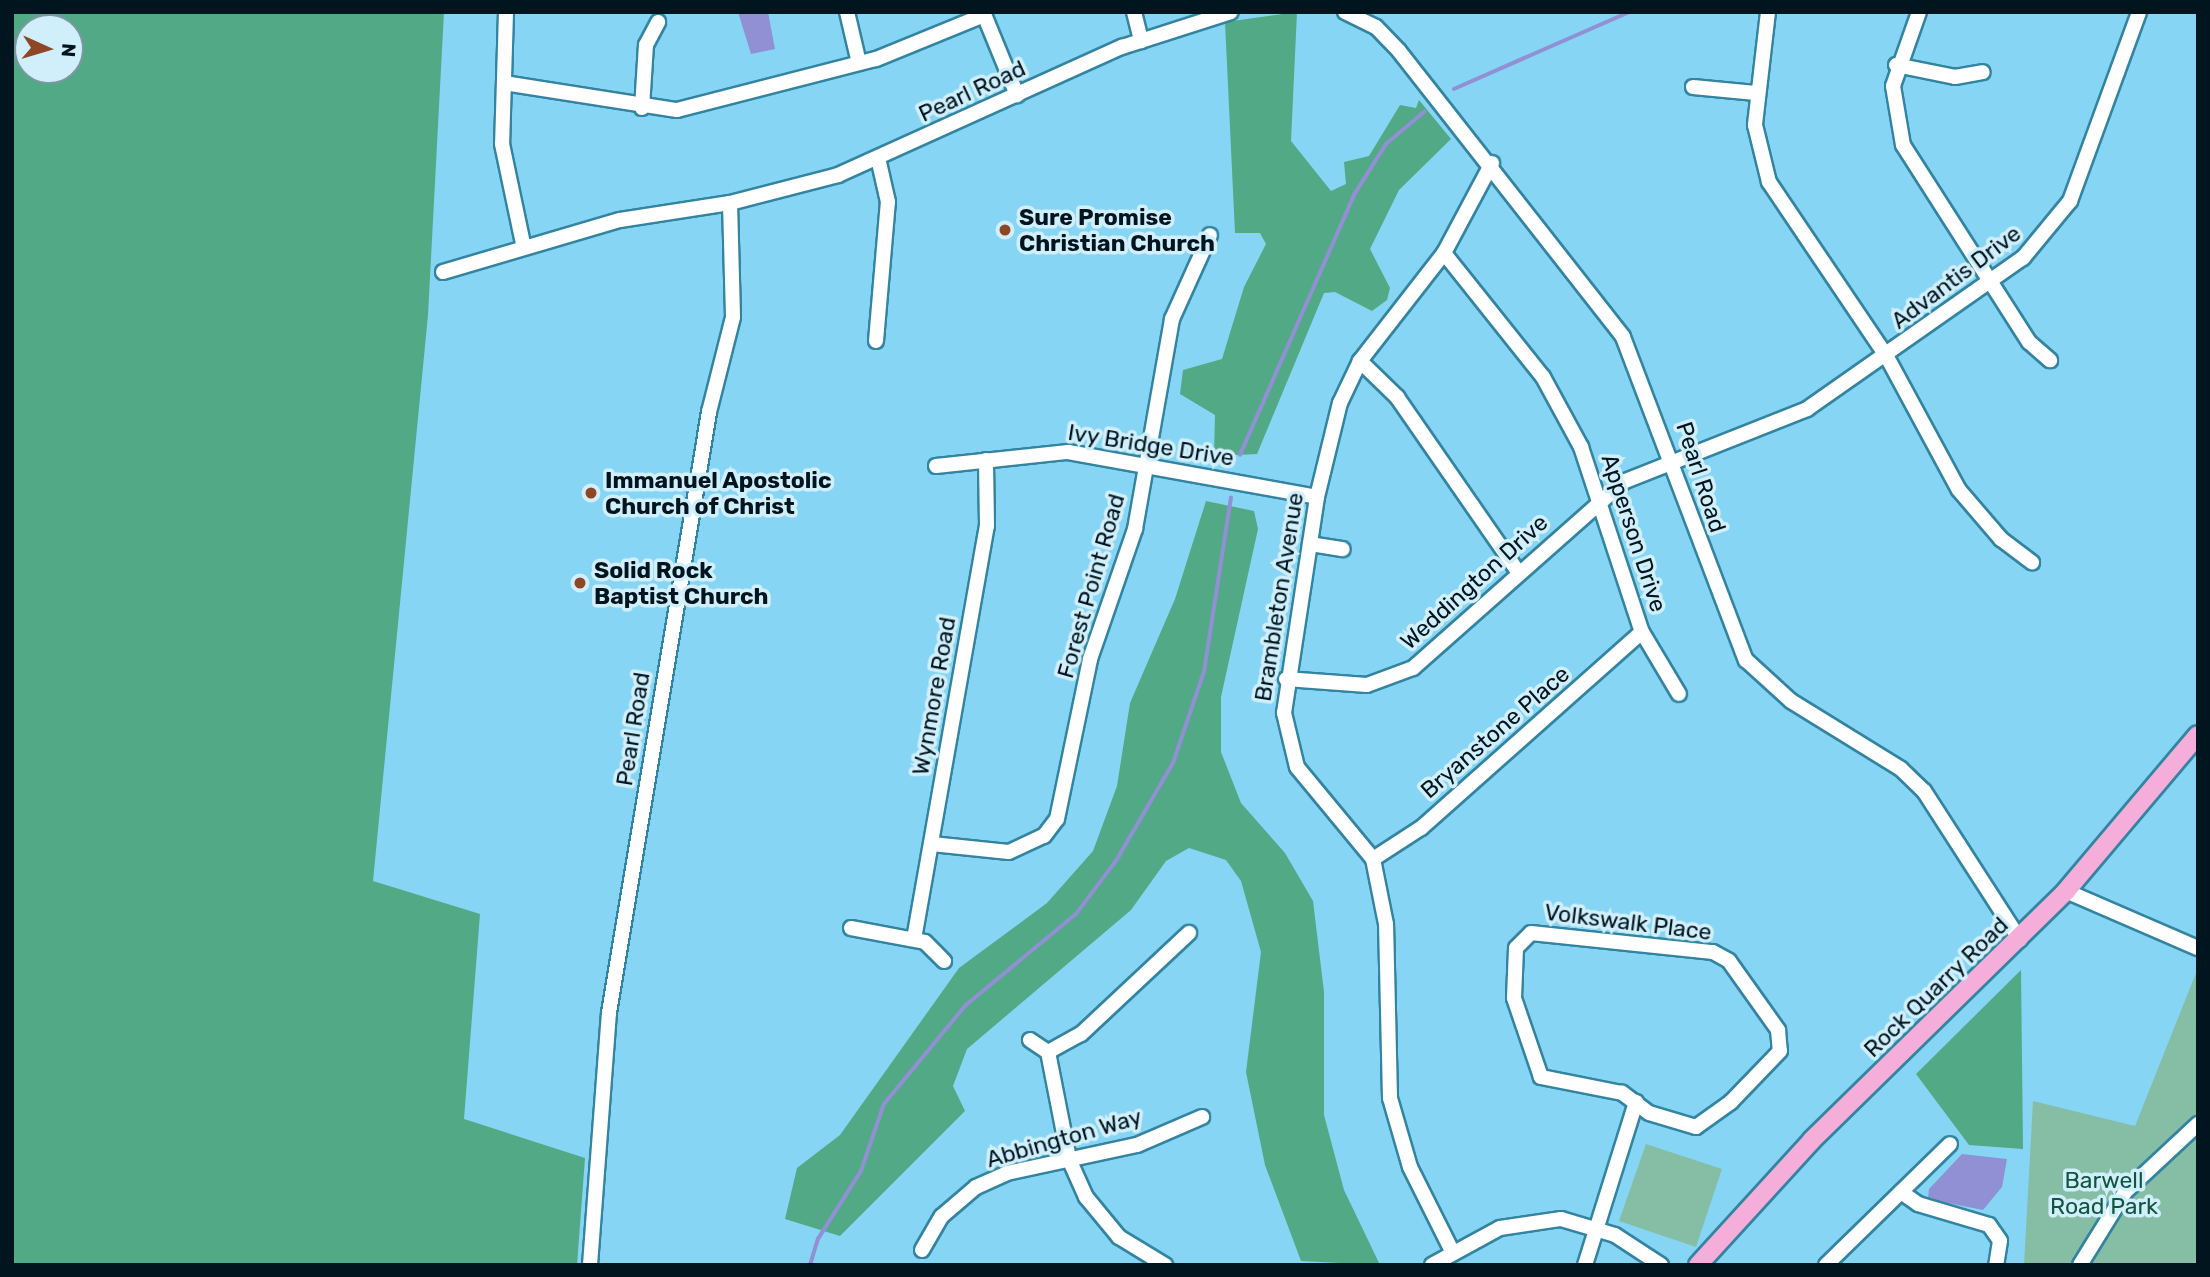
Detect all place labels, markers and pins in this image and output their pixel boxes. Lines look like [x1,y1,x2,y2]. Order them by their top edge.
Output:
place label: Sure Promise Christian Church [1019,203,1215,257]
marker: Sure Promise Christian Church [997,222,1013,238]
place label: Immanuel Apostolic Church of Christ [605,466,832,520]
marker: Immanuel Apostolic Church of Christ [583,485,599,501]
place label: Solid Rock Baptist Church [594,556,769,610]
marker: Solid Rock Baptist Church [572,575,588,591]

